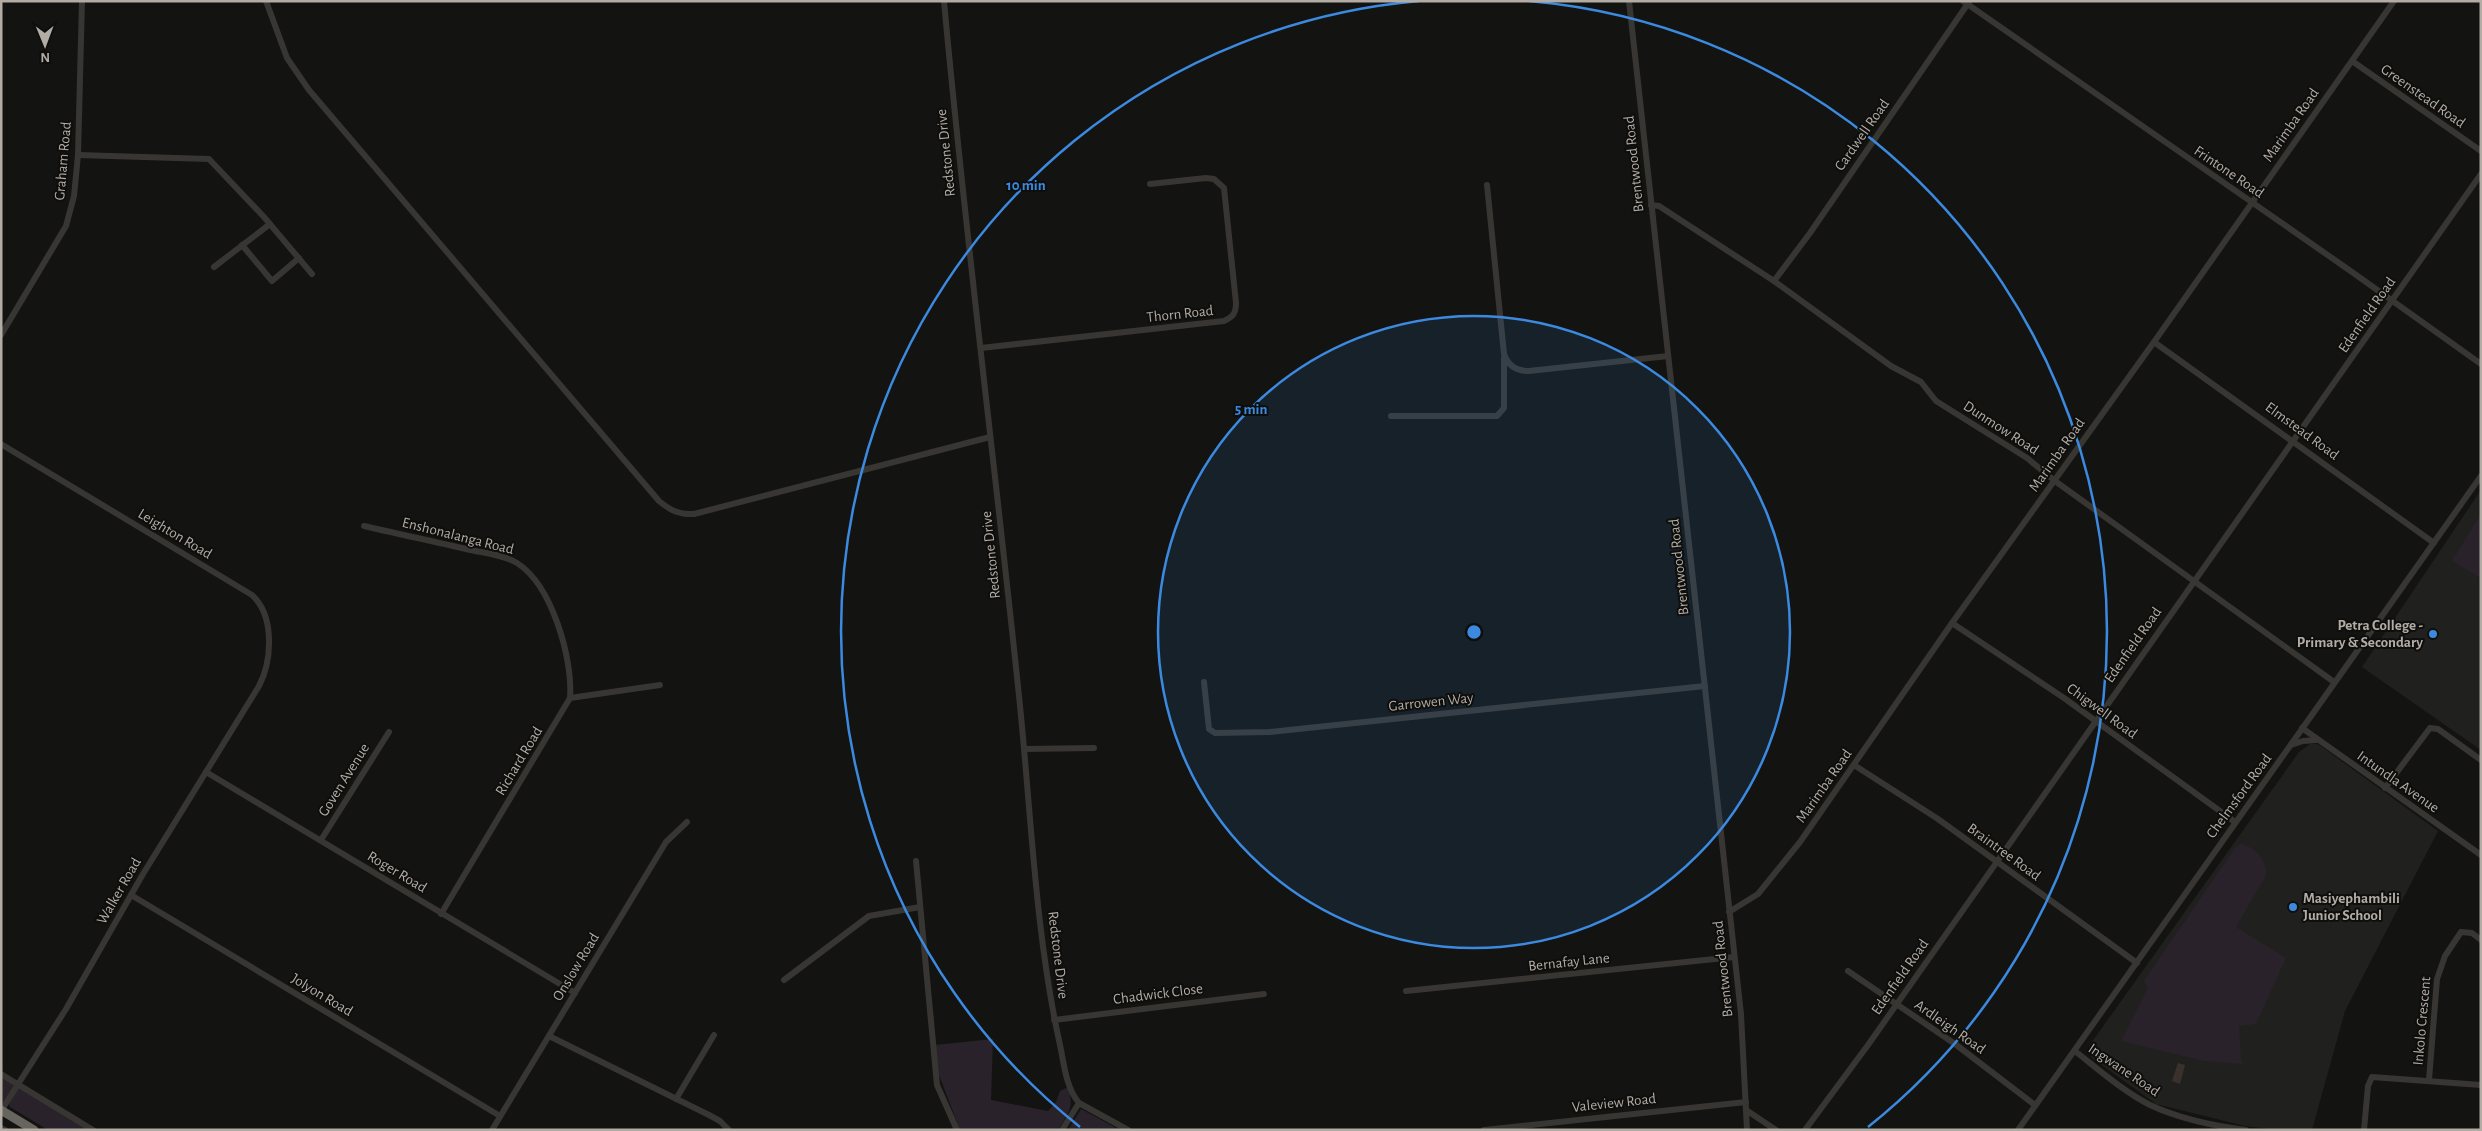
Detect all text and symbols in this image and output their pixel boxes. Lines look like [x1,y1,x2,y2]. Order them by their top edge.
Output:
north arrow [20,20,70,70]
text: N [40,50,50,64]
street label: Greenstead Road [2378,61,2468,131]
street label: Marimba Road [2260,85,2322,164]
street label: Cardwell Road [1832,96,1892,174]
street label: Redstone Drive [934,108,958,198]
street label: Brentwood Road [1621,115,1647,213]
street label: Graham Road [52,121,74,201]
street label: Frintone Road [2191,143,2267,201]
text: 10 min [1006,178,1046,193]
street label: Edenfield Road [2336,274,2399,355]
street label: Thorn Road [1146,303,1214,325]
street label: Dunmow Road [1961,398,2041,458]
street label: Elmstead Road [2262,399,2342,463]
text: 5 min [1235,402,1267,417]
street label: Marimba Road [2026,415,2088,494]
street label: Leighton Road [135,506,215,562]
street label: Redstone Drive [979,510,1003,600]
street label: Enshonalanga Road [401,515,516,557]
street label: Brentwood Road [1666,518,1692,616]
street label: Edenfield Road [2102,604,2165,685]
place label: Petra College - Primary & Secondary [2297,618,2423,650]
centre of rings [1465,623,1483,641]
marker: Petra College - Primary & Secondary [2427,628,2439,640]
street label: Chigwell Road [2064,681,2140,742]
street label: Garrowen Way [1388,690,1475,714]
street label: Richard Road [493,724,545,798]
street label: Goven Avenue [316,741,372,819]
street label: Marimba Road [1793,746,1855,825]
street label: Intundla Avenue [2354,748,2442,816]
street label: Chelmsford Road [2203,751,2275,841]
street label: Braintree Road [1965,820,2044,884]
street label: Roger Road [365,848,430,896]
street label: Walker Road [94,855,144,927]
place label: Masiyephambili Junior School [2303,891,2400,923]
marker: Masiyephambili Junior School [2287,901,2299,913]
street label: Redstone Drive [1045,910,1071,1000]
street label: Brentwood Road [1710,920,1736,1018]
street label: Onslow Road [550,930,602,1003]
street label: Edenfield Road [1869,936,1932,1017]
street label: Bernafay Lane [1528,950,1611,974]
street label: Jolyon Road [289,971,356,1019]
street label: Inkolo Crescent [2411,976,2433,1066]
street label: Chadwick Close [1112,981,1204,1007]
street label: Ardleigh Road [1912,997,1988,1057]
street label: Ingwane Road [2086,1041,2163,1099]
street label: Valeview Road [1571,1091,1657,1115]

